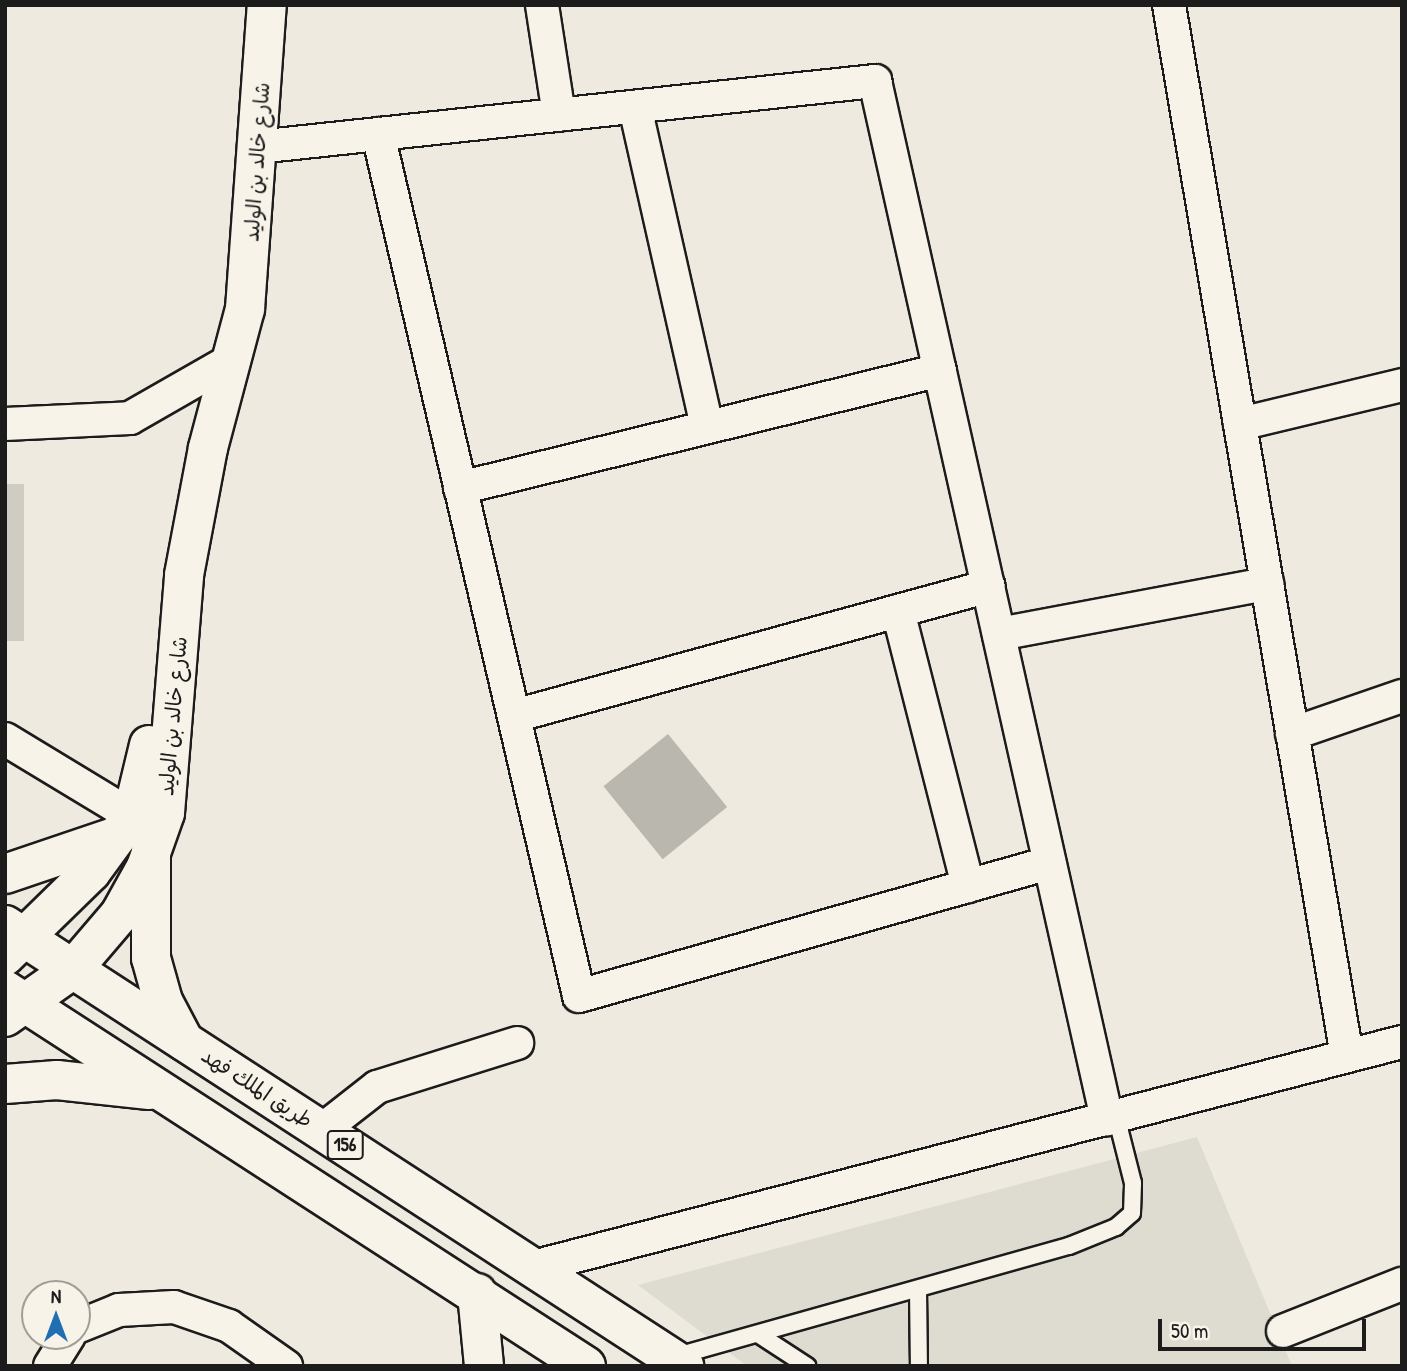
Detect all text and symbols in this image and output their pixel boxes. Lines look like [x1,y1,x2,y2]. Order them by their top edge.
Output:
street label: شارع خالد بن الوليد [239,81,275,243]
street label: شارع خالد بن الوليد [153,635,193,797]
street label: طريق الملك فهد [197,1043,317,1133]
road number: 156 [326,1130,364,1161]
north arrow [21,1280,91,1350]
text: N [51,1283,61,1309]
scale bar [1162,1304,1370,1348]
text: 50 m [1171,1316,1208,1345]

